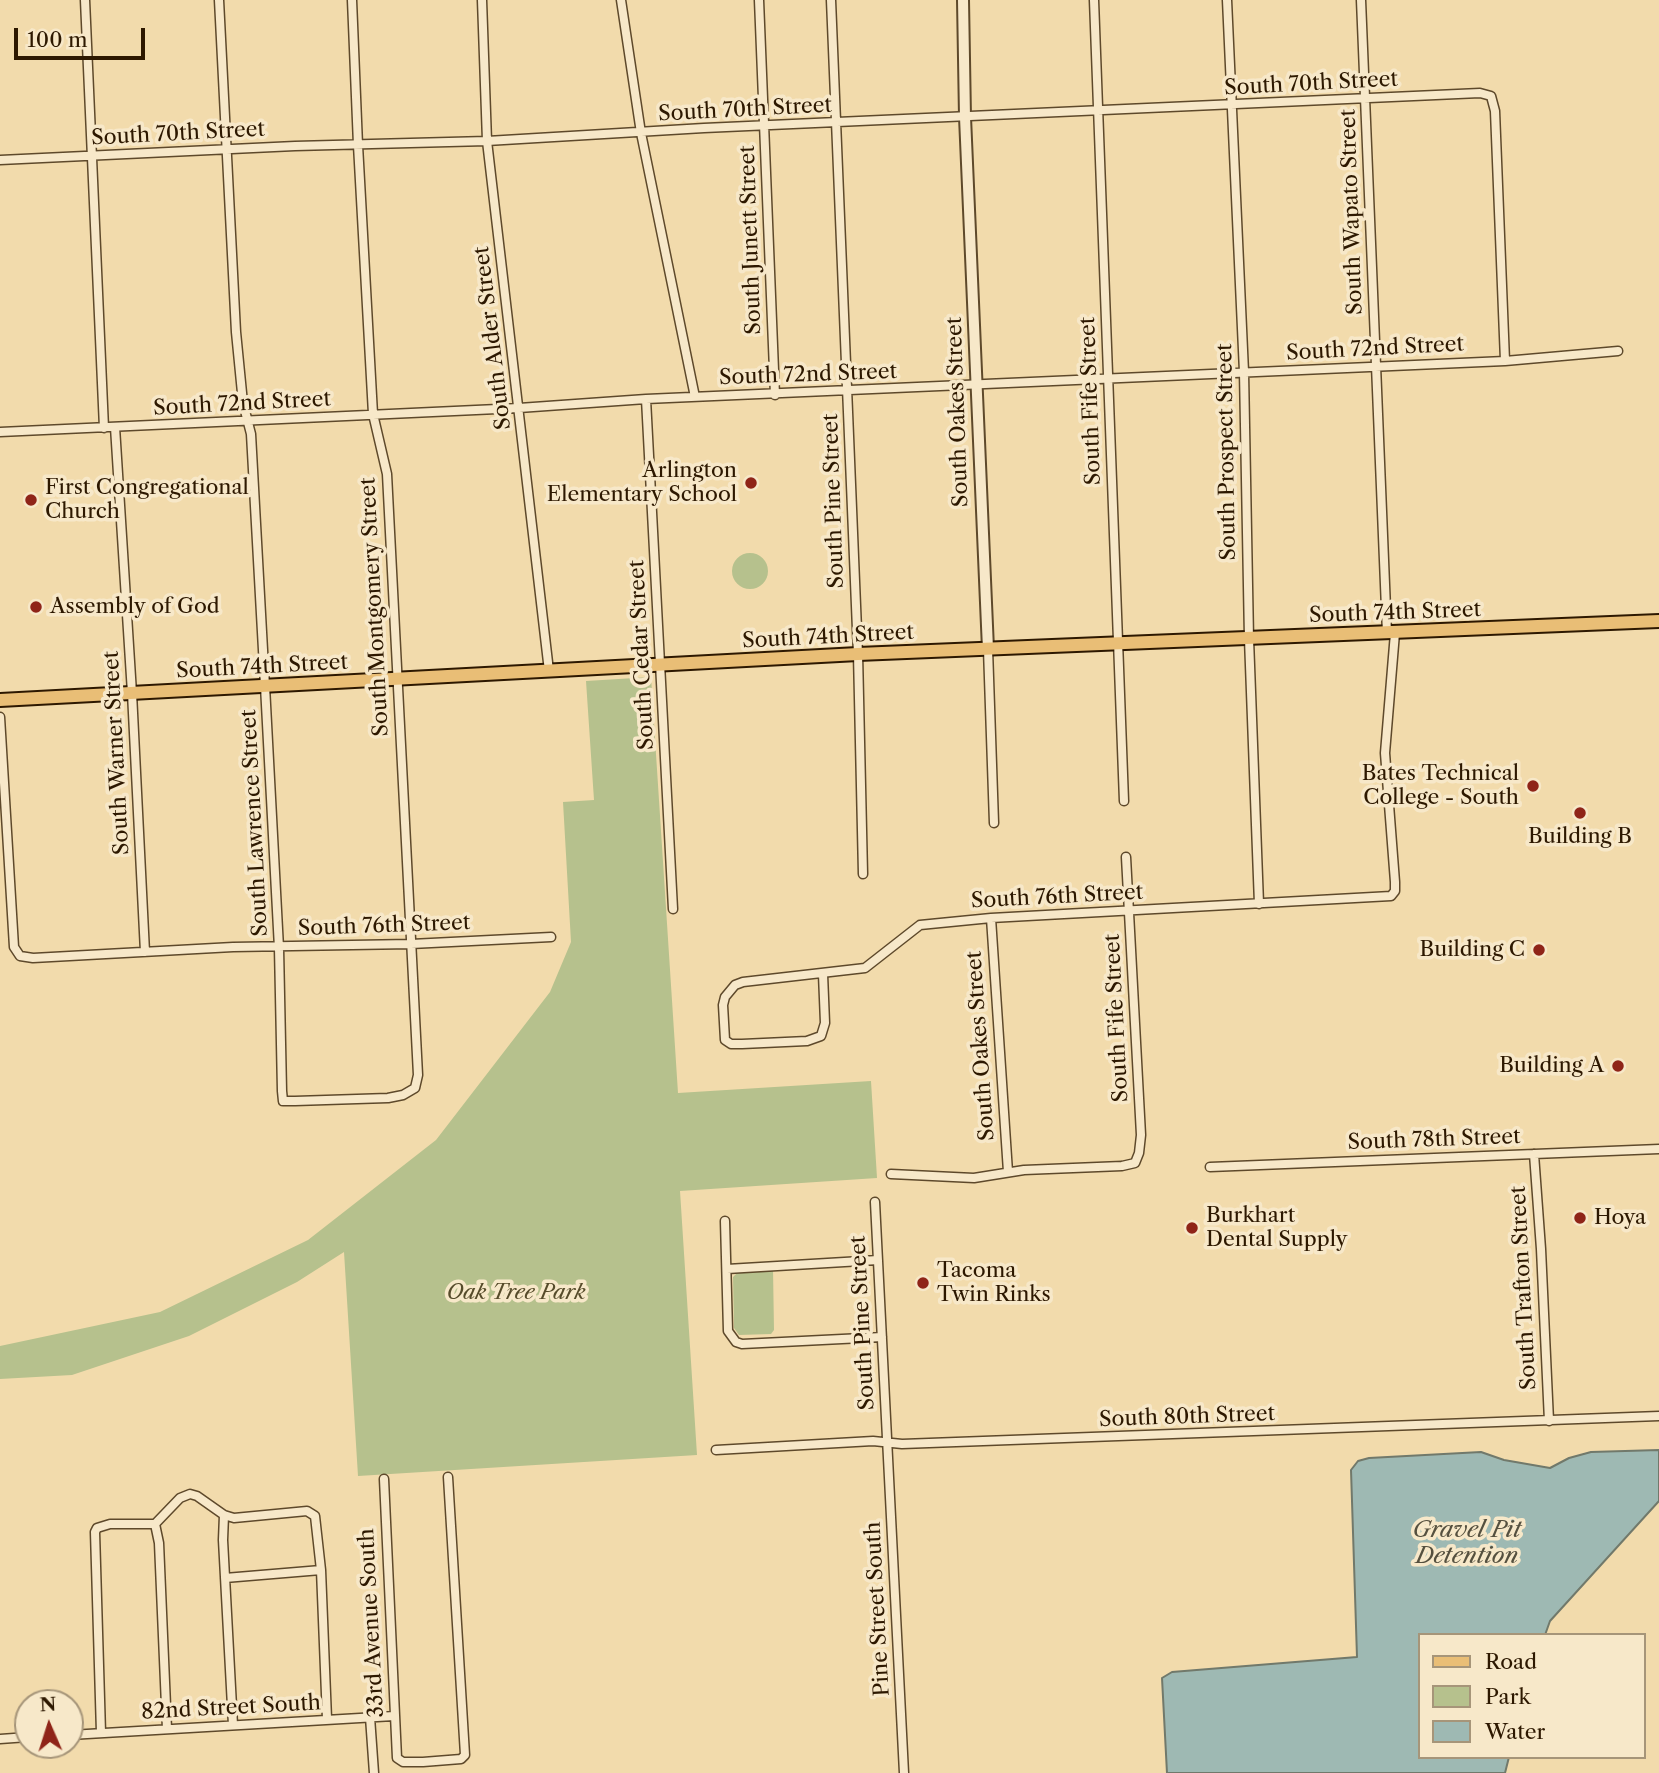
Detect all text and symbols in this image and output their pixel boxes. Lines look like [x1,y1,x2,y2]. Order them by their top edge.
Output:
scale bar [18,14,149,58]
text: 100 m [27,27,88,52]
street label: South 70th Street [1224,67,1398,101]
street label: South 70th Street [658,93,832,127]
street label: South Wapato Street [1336,109,1368,315]
street label: South 70th Street [91,117,265,151]
street label: South Junett Street [735,145,767,335]
street label: South Alder Street [469,245,517,431]
street label: South Oakes Street [942,316,974,508]
street label: South Fife Street [1075,316,1107,486]
street label: South 72nd Street [1285,332,1465,366]
street label: South Prospect Street [1213,343,1241,561]
street label: South 72nd Street [719,359,897,391]
street label: South 72nd Street [152,387,332,421]
street label: South Pine Street [818,413,850,589]
place label: Arlington Elementary School [547,458,737,508]
place label: First Congregational Church [45,475,249,525]
marker: Arlington Elementary School [743,475,759,491]
street label: South Montgomery Street [356,477,394,737]
marker: First Congregational Church [23,492,39,508]
street label: South Cedar Street [624,559,660,751]
place label: Assembly of God [50,594,220,620]
street label: South 74th Street [1309,597,1481,629]
marker: Assembly of God [28,599,44,615]
street label: South 74th Street [741,620,915,654]
street label: South Warner Street [99,650,135,856]
street label: South 74th Street [175,650,349,684]
street label: South Lawrence Street [236,709,274,937]
place label: Bates Technical College - South [1362,761,1519,811]
marker: Bates Technical College - South [1525,778,1541,794]
marker: Building B [1572,805,1588,821]
place label: Building B [1528,824,1632,850]
street label: South 76th Street [970,880,1144,914]
street label: South 76th Street [297,910,471,942]
street label: South Fife Street [1100,933,1134,1103]
place label: Building C [1420,937,1525,963]
marker: Building C [1531,942,1547,958]
street label: South Oakes Street [962,950,1000,1142]
place label: Building A [1499,1053,1604,1079]
marker: Building A [1610,1058,1626,1074]
street label: South 78th Street [1347,1124,1521,1156]
street label: South Trafton Street [1506,1185,1542,1391]
place label: Burkhart Dental Supply [1206,1203,1347,1253]
place label: Hoya [1594,1205,1646,1231]
marker: Hoya [1572,1210,1588,1226]
marker: Burkhart Dental Supply [1184,1220,1200,1236]
street label: South Pine Street [846,1235,880,1411]
place label: Tacoma Twin Rinks [937,1258,1051,1308]
marker: Tacoma Twin Rinks [915,1275,931,1291]
park label: Oak Tree Park [446,1280,586,1306]
street label: South 80th Street [1099,1401,1275,1433]
water label: Gravel Pit Detention [1413,1516,1521,1570]
street label: Pine Street South [861,1521,895,1697]
street label: 33rd Avenue South [354,1528,390,1718]
legend [1418,1633,1645,1759]
text: Road [1485,1649,1537,1674]
text: Park [1485,1684,1531,1709]
north arrow [14,1689,84,1759]
street label: 82nd Street South [140,1691,322,1725]
text: N [39,1693,57,1716]
text: Water [1485,1719,1545,1744]

